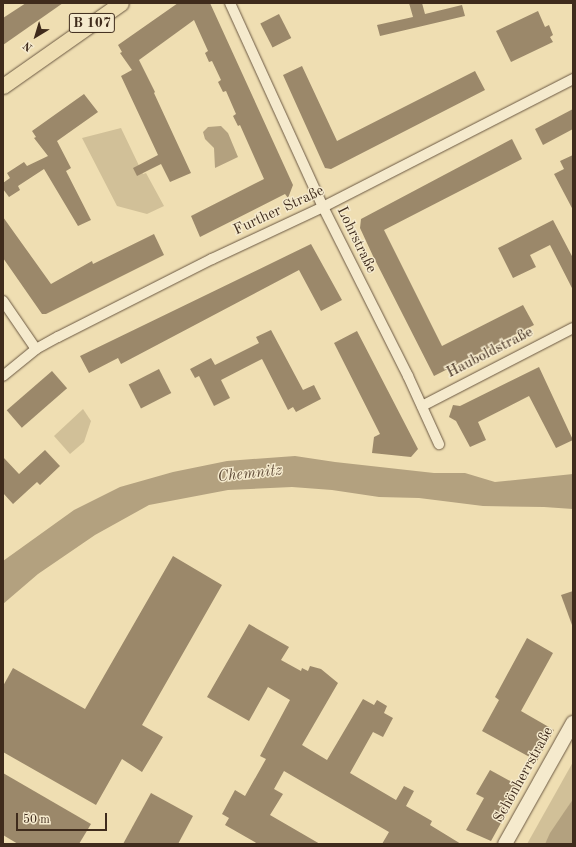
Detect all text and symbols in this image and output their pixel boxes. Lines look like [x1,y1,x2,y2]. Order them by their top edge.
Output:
road number: B 107 [68,11,116,35]
north arrow [16,16,56,56]
text: N [22,39,35,53]
street label: Further Straße [231,182,327,240]
street label: Lohrstraße [332,204,380,276]
street label: Hauboldstraße [444,324,536,382]
water label: Chemnitz [217,461,283,487]
street label: Schönherrstraße [490,724,558,826]
scale bar [18,805,109,831]
text: 50 m [23,814,50,826]

